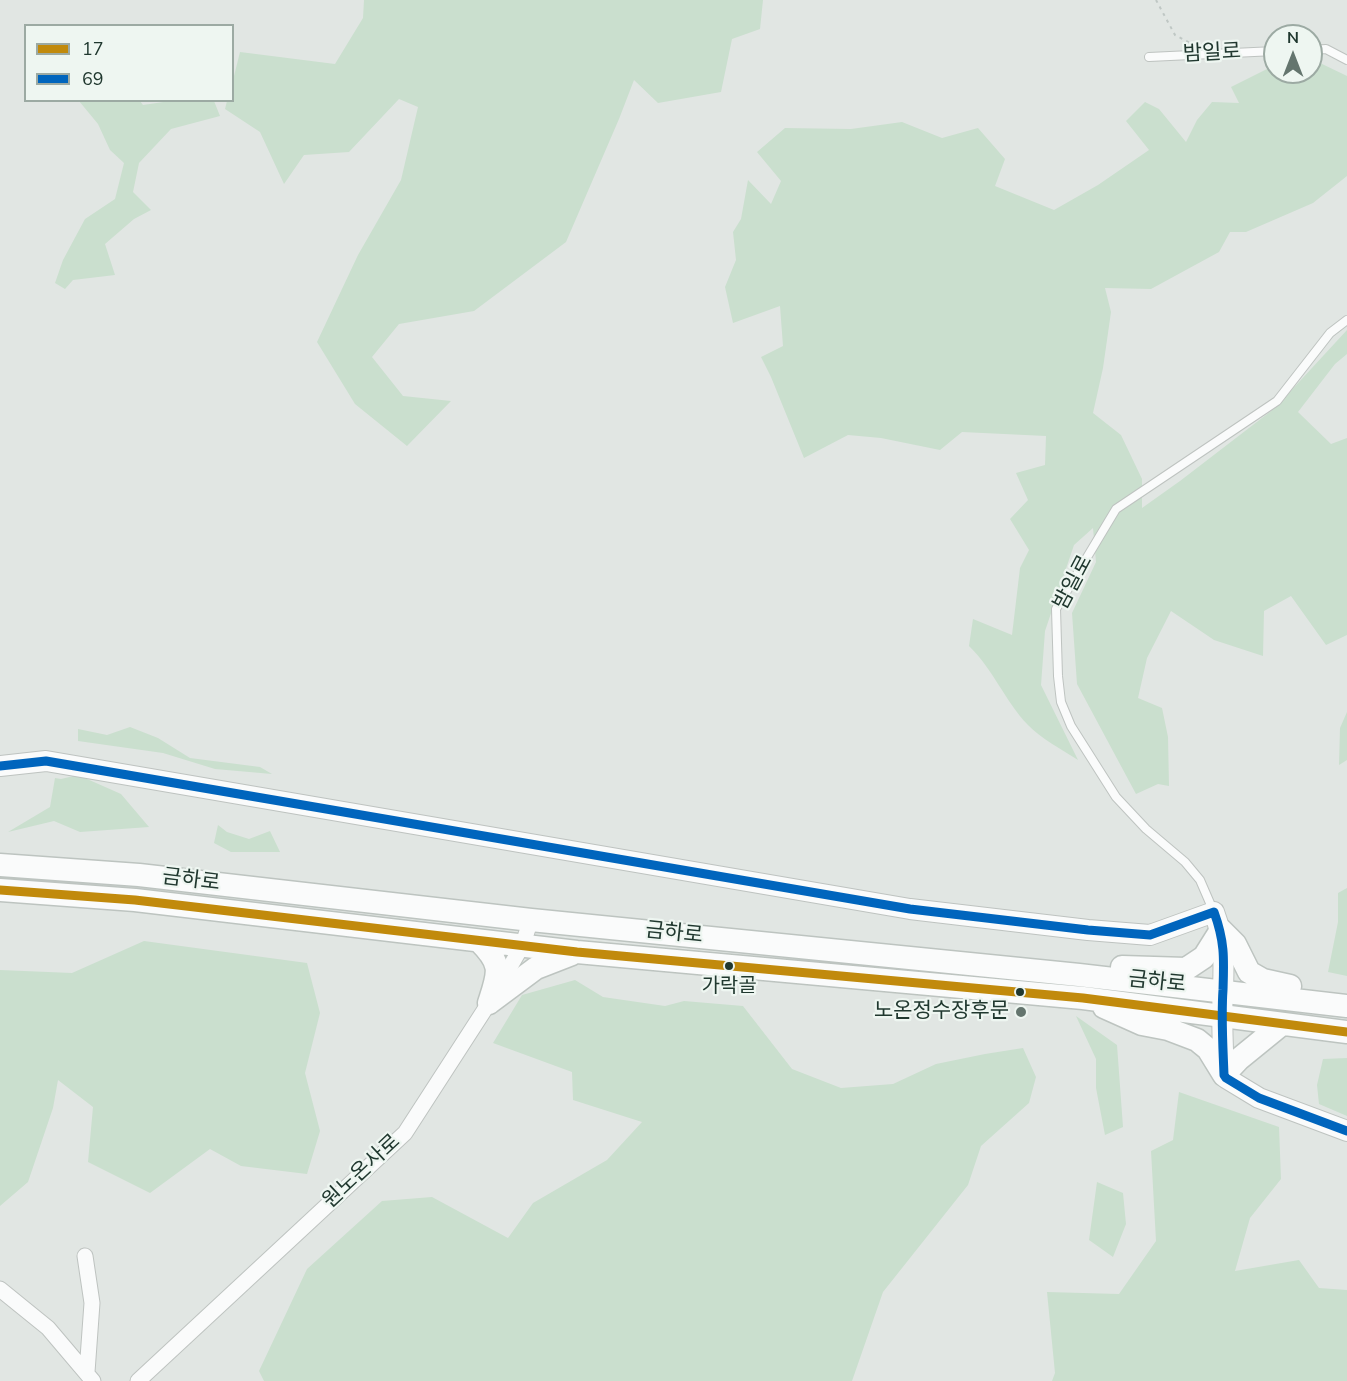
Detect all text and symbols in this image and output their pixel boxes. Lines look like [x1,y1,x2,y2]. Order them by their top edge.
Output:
legend [24,24,234,102]
north arrow [1263,24,1323,84]
text: N [1287,27,1299,49]
text: 17 [82,37,104,61]
street label: 밤일로 [1182,40,1242,68]
text: 69 [82,67,104,91]
street label: 밤일로 [1049,551,1099,615]
street label: 금하로 [161,865,221,897]
street label: 금하로 [644,918,704,950]
marker: 가락골 [723,960,735,972]
street label: 금하로 [1127,967,1187,999]
place label: 가락골 [701,975,757,999]
unlabelled marker [1014,986,1026,998]
place label: 노온정수장후문 [874,999,1009,1025]
marker: 노온정수장후문 [1014,1005,1028,1019]
street label: 원노온사로 [318,1130,406,1214]

